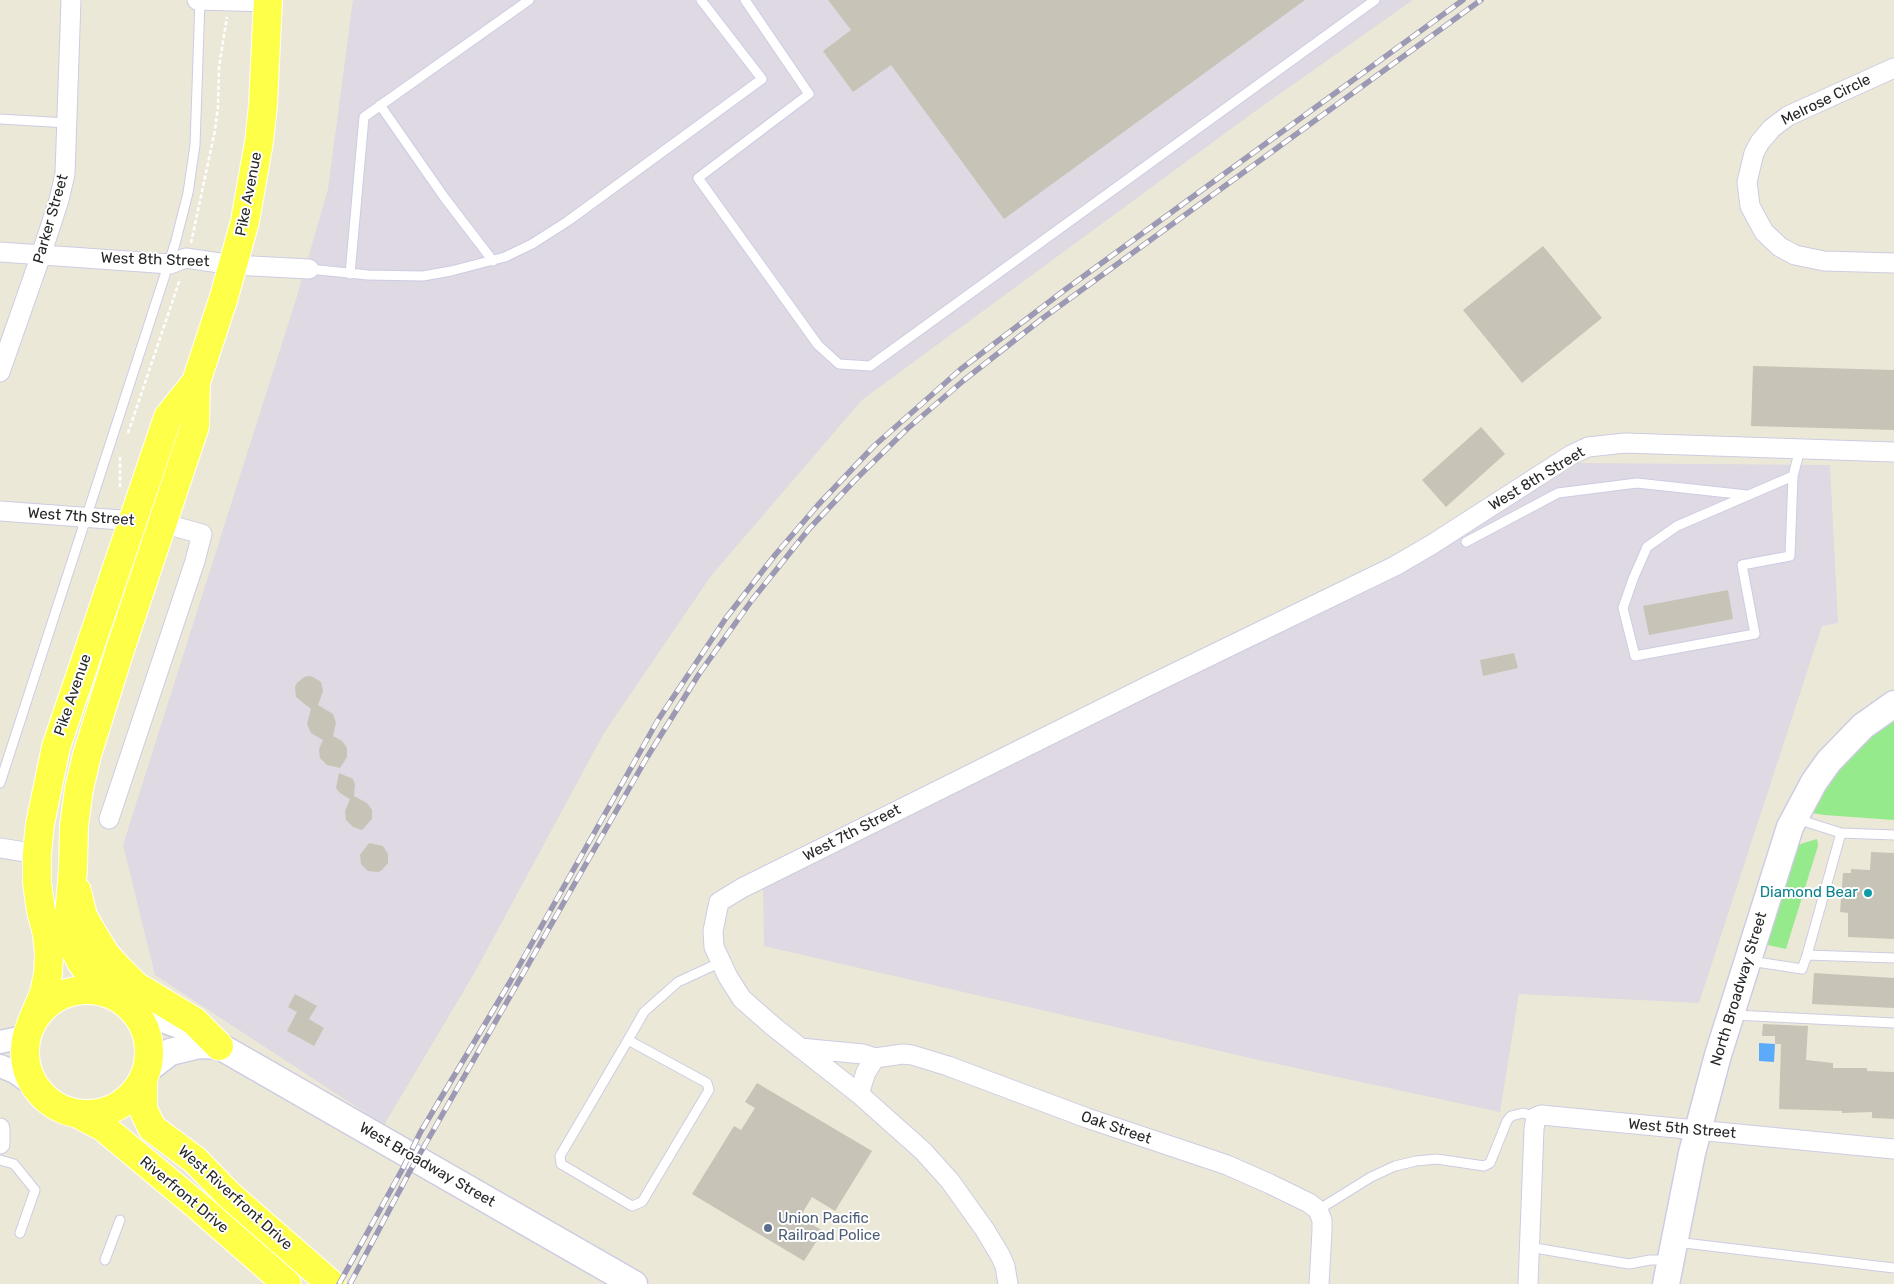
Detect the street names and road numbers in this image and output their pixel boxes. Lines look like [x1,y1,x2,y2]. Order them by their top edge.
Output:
street label: Melrose Circle [1778,71,1874,129]
street label: Pike Avenue [232,150,266,238]
street label: Parker Street [30,172,72,266]
street label: West 8th Street [100,249,210,271]
street label: West 8th Street [1486,443,1588,515]
street label: West 7th Street [27,504,135,530]
street label: Pike Avenue [51,652,95,738]
street label: West 7th Street [800,801,904,865]
street label: North Broadway Street [1707,910,1771,1068]
street label: Oak Street [1078,1108,1154,1148]
street label: West 5th Street [1627,1115,1737,1143]
street label: West Broadway Street [356,1119,498,1211]
street label: West Riverfront Drive [174,1142,296,1254]
street label: Riverfront Drive [136,1153,232,1237]

